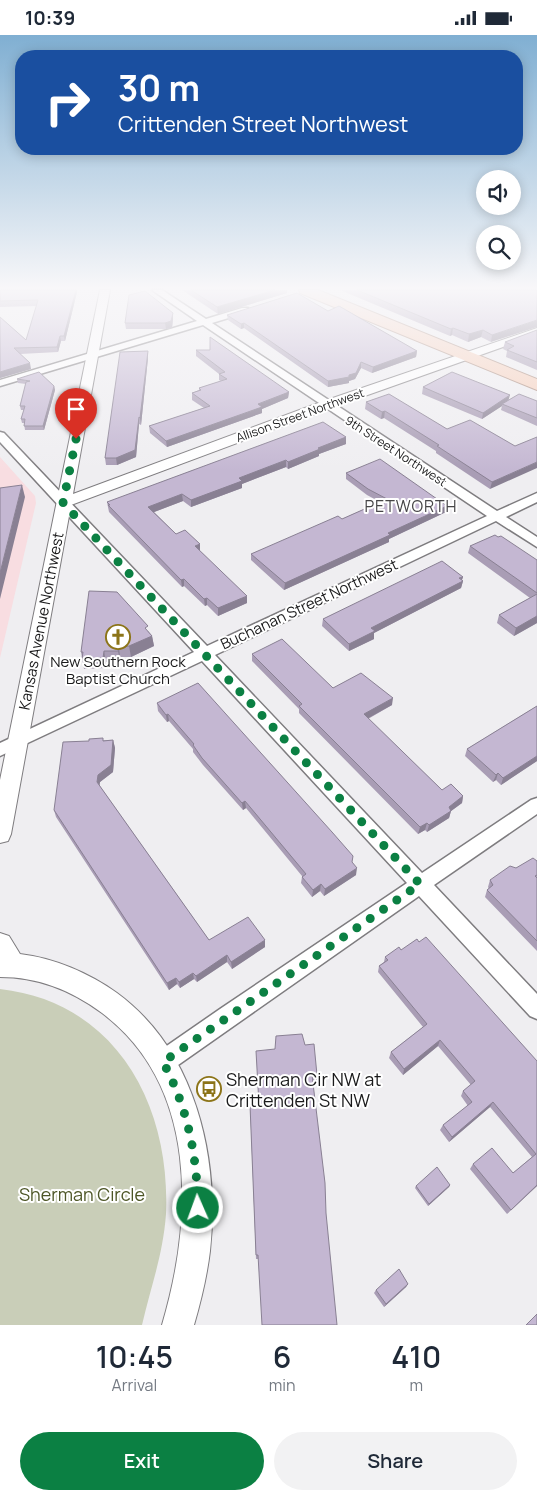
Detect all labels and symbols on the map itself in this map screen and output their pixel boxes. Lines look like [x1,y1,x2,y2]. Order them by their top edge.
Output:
street label: Allison Street Northwest [234,384,367,446]
pin [55,388,97,439]
street label: 9th Street Northwest [342,412,450,490]
district label: PETWORTH [364,495,458,517]
street label: Kansas Avenue Northwest [13,530,69,712]
street label: Buchanan Street Northwest [217,554,401,654]
church icon: New Southern Rock Baptist Church [105,624,131,650]
place label: New Southern Rock Baptist Church [50,651,186,689]
place label: Sherman Cir NW at Crittenden St NW [226,1067,382,1112]
bus stop icon: Sherman Cir NW at Crittenden St NW [196,1076,222,1102]
position arrow [171,1181,223,1233]
park label: Sherman Circle [19,1182,145,1206]

